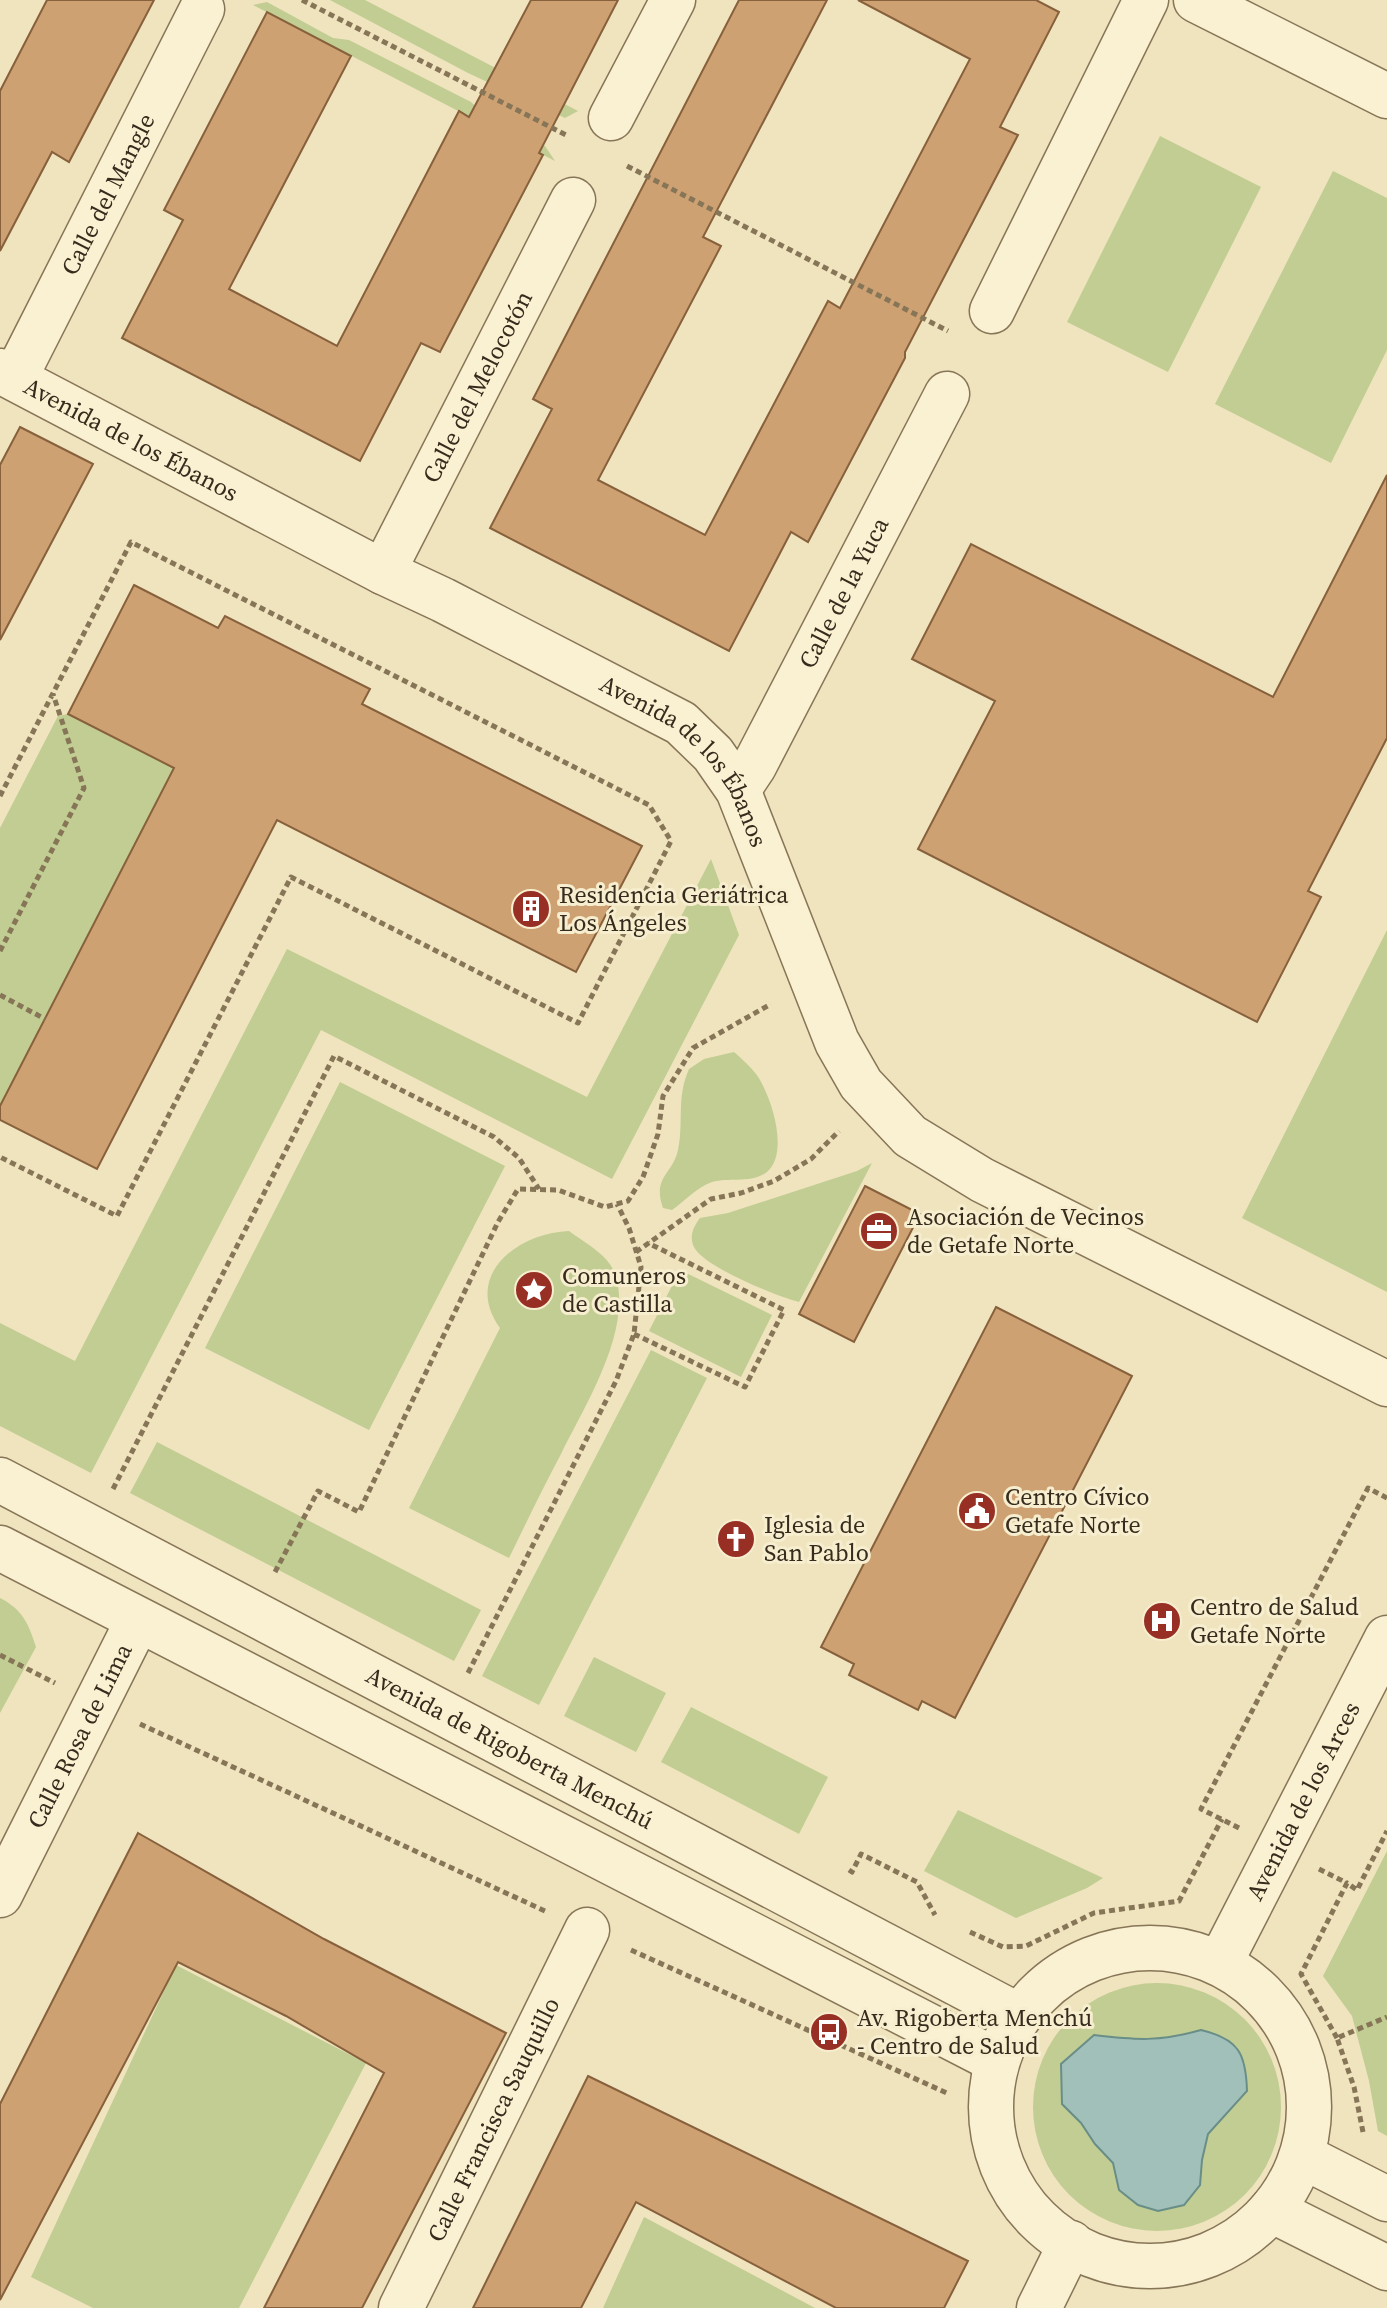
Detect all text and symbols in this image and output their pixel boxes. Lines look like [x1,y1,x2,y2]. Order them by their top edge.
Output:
street label: Calle del Mangle [53,107,162,281]
street label: Calle del Melocotón [414,285,540,488]
street label: Avenida de los Ébanos [18,369,244,509]
street label: Calle de la Yuca [791,511,897,674]
street label: Avenida de los Ébanos [594,667,776,852]
place label: Residencia Geriátrica Los Ángeles [559,878,789,939]
building icon: Residencia Geriátrica Los Ángeles [510,888,552,930]
place label: Asociación de Vecinos de Getafe Norte [907,1200,1144,1261]
office icon: Asociación de Vecinos de Getafe Norte [858,1210,900,1252]
place label: Comuneros de Castilla [562,1259,686,1320]
place icon: Comuneros de Castilla [513,1269,555,1311]
place label: Centro Cívico Getafe Norte [1005,1480,1149,1541]
public building icon: Centro Cívico Getafe Norte [956,1490,998,1532]
place label: Iglesia de San Pablo [764,1508,869,1569]
church icon: Iglesia de San Pablo [715,1518,757,1560]
place label: Centro de Salud Getafe Norte [1190,1590,1359,1651]
hospital icon: Centro de Salud Getafe Norte [1141,1600,1183,1642]
street label: Calle Rosa de Lima [19,1637,140,1834]
street label: Avenida de Rigoberta Menchú [360,1658,660,1837]
street label: Avenida de los Arces [1238,1696,1368,1906]
street label: Calle Francisca Sauquillo [419,1992,567,2247]
place label: Av. Rigoberta Menchú - Centro de Salud [857,2001,1092,2062]
bus stop icon: Av. Rigoberta Menchú - Centro de Salud [808,2011,850,2053]

